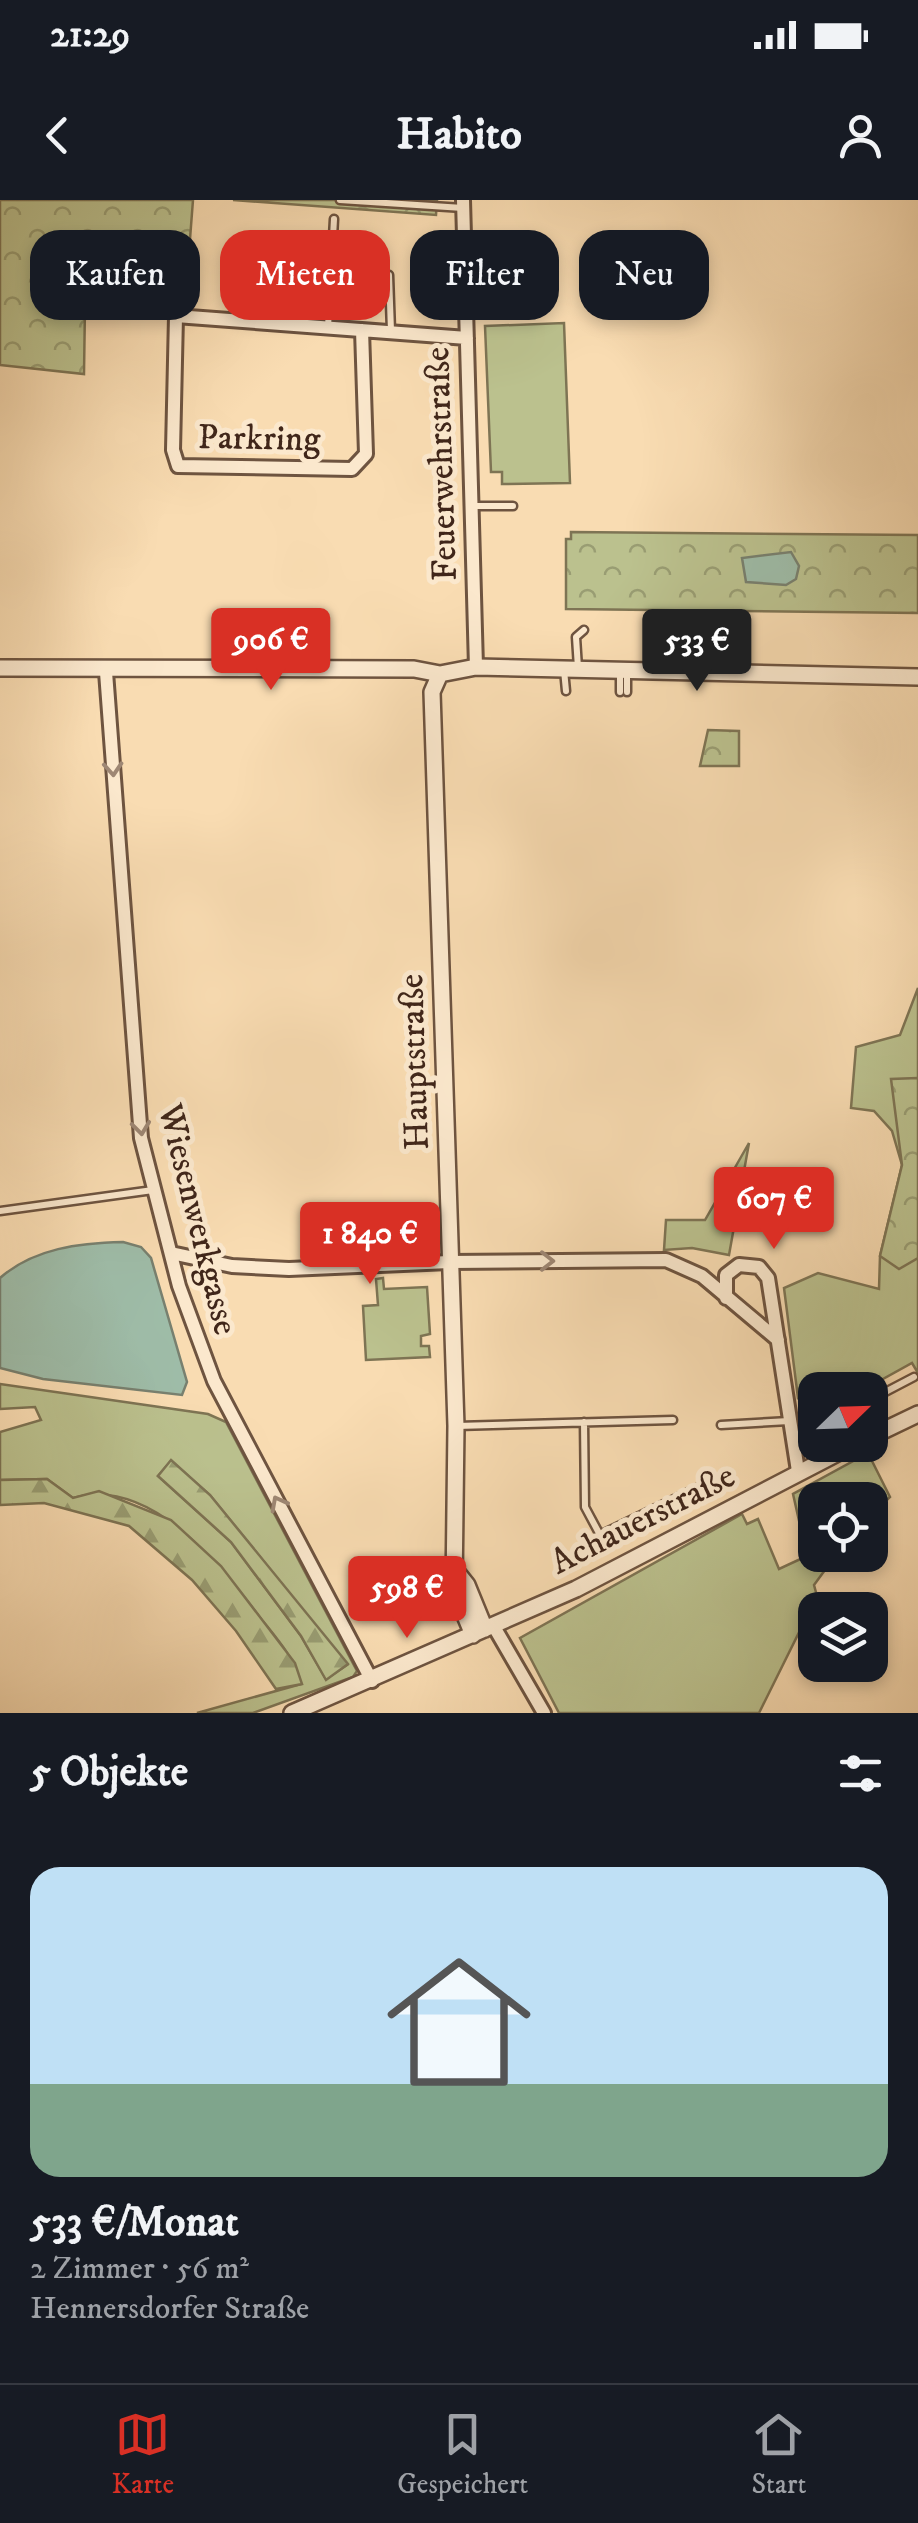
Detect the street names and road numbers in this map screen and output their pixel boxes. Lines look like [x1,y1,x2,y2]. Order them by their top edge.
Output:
street label: Feuerwehrstraße [416,346,468,582]
street label: Parkring [197,416,322,462]
street label: Hauptstraße [390,973,440,1151]
street label: Wiesenwerkgasse [147,1098,247,1340]
street label: Achauerstraße [543,1454,743,1585]

